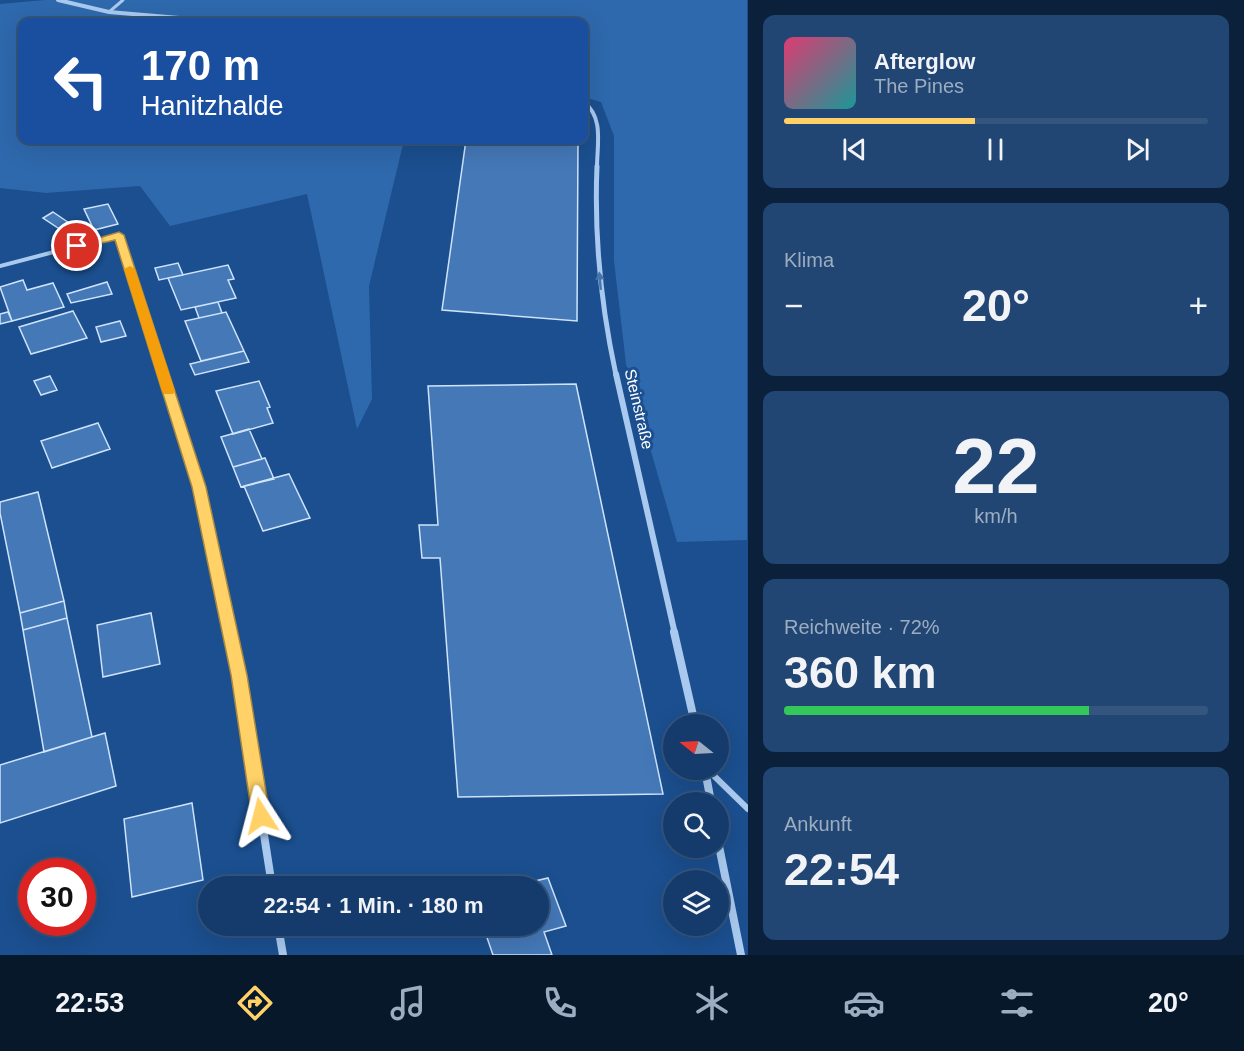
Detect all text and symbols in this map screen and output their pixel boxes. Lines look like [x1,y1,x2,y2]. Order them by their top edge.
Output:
icon: left [42,42,120,120]
text: 170 m [141,42,260,89]
text: Afterglow [874,49,975,74]
text: The Pines [874,75,964,97]
text: Hanitzhalde [141,91,284,121]
icon: previous [838,133,871,166]
icon: pause [979,133,1012,166]
icon: next [1121,133,1154,166]
pin [51,220,102,271]
icon: arrive [60,229,93,262]
text: Klima [784,249,834,271]
one-way arrow [595,272,605,291]
text: 20° [962,280,1030,331]
text: − [784,287,803,324]
text: + [1189,287,1208,324]
street label: Steinstraße [622,367,657,451]
text: 22 [953,422,1039,510]
text: km/h [974,505,1018,527]
text: Reichweite · 72% [784,616,940,638]
text: 360 km [784,647,937,698]
north arrow [663,714,729,780]
map controls [663,714,729,936]
position arrow [229,784,293,848]
button: search [663,792,729,858]
text: Ankunft [784,813,852,835]
text: 22:54 [784,844,899,895]
speed limit sign: 30 [18,858,96,936]
button: layers [663,870,729,936]
text: 22:54 · 1 Min. · 180 m [263,893,484,918]
icon: directions [234,982,276,1024]
icon: music [387,982,429,1024]
icon: phone [539,982,581,1024]
icon: climate [691,982,733,1024]
icon: car [843,982,885,1024]
icon: filters [996,982,1038,1024]
text: 22:53 [55,988,124,1018]
text: 20° [1148,988,1189,1018]

